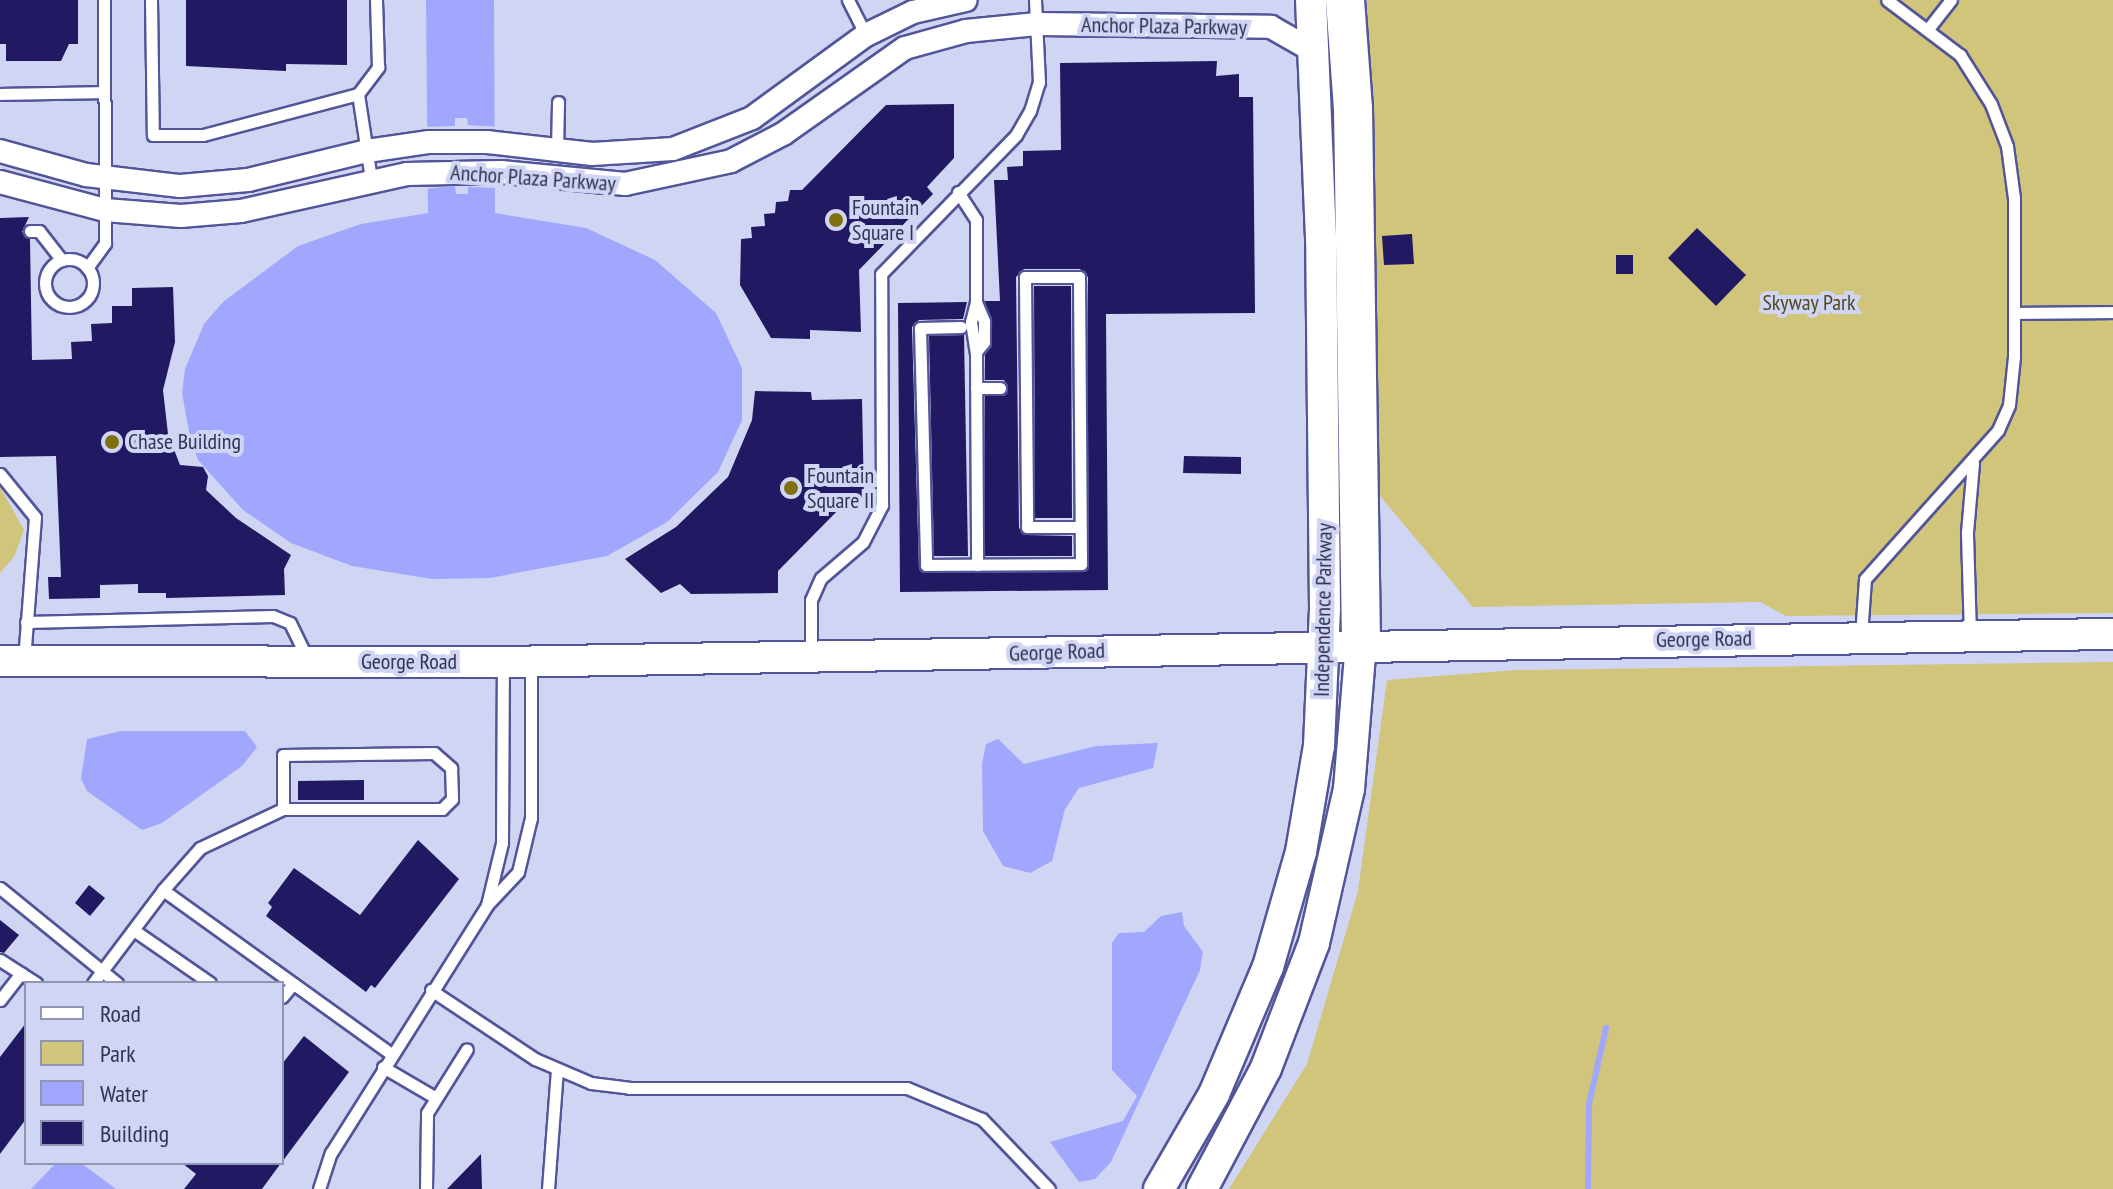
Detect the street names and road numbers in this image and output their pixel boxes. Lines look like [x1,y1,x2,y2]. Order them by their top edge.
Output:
street label: Anchor Plaza Parkway [1081,11,1247,41]
street label: Anchor Plaza Parkway [449,159,617,197]
street label: Independence Parkway [1308,523,1338,697]
street label: George Road [1656,625,1752,653]
street label: George Road [1009,637,1105,667]
street label: George Road [361,649,457,675]

